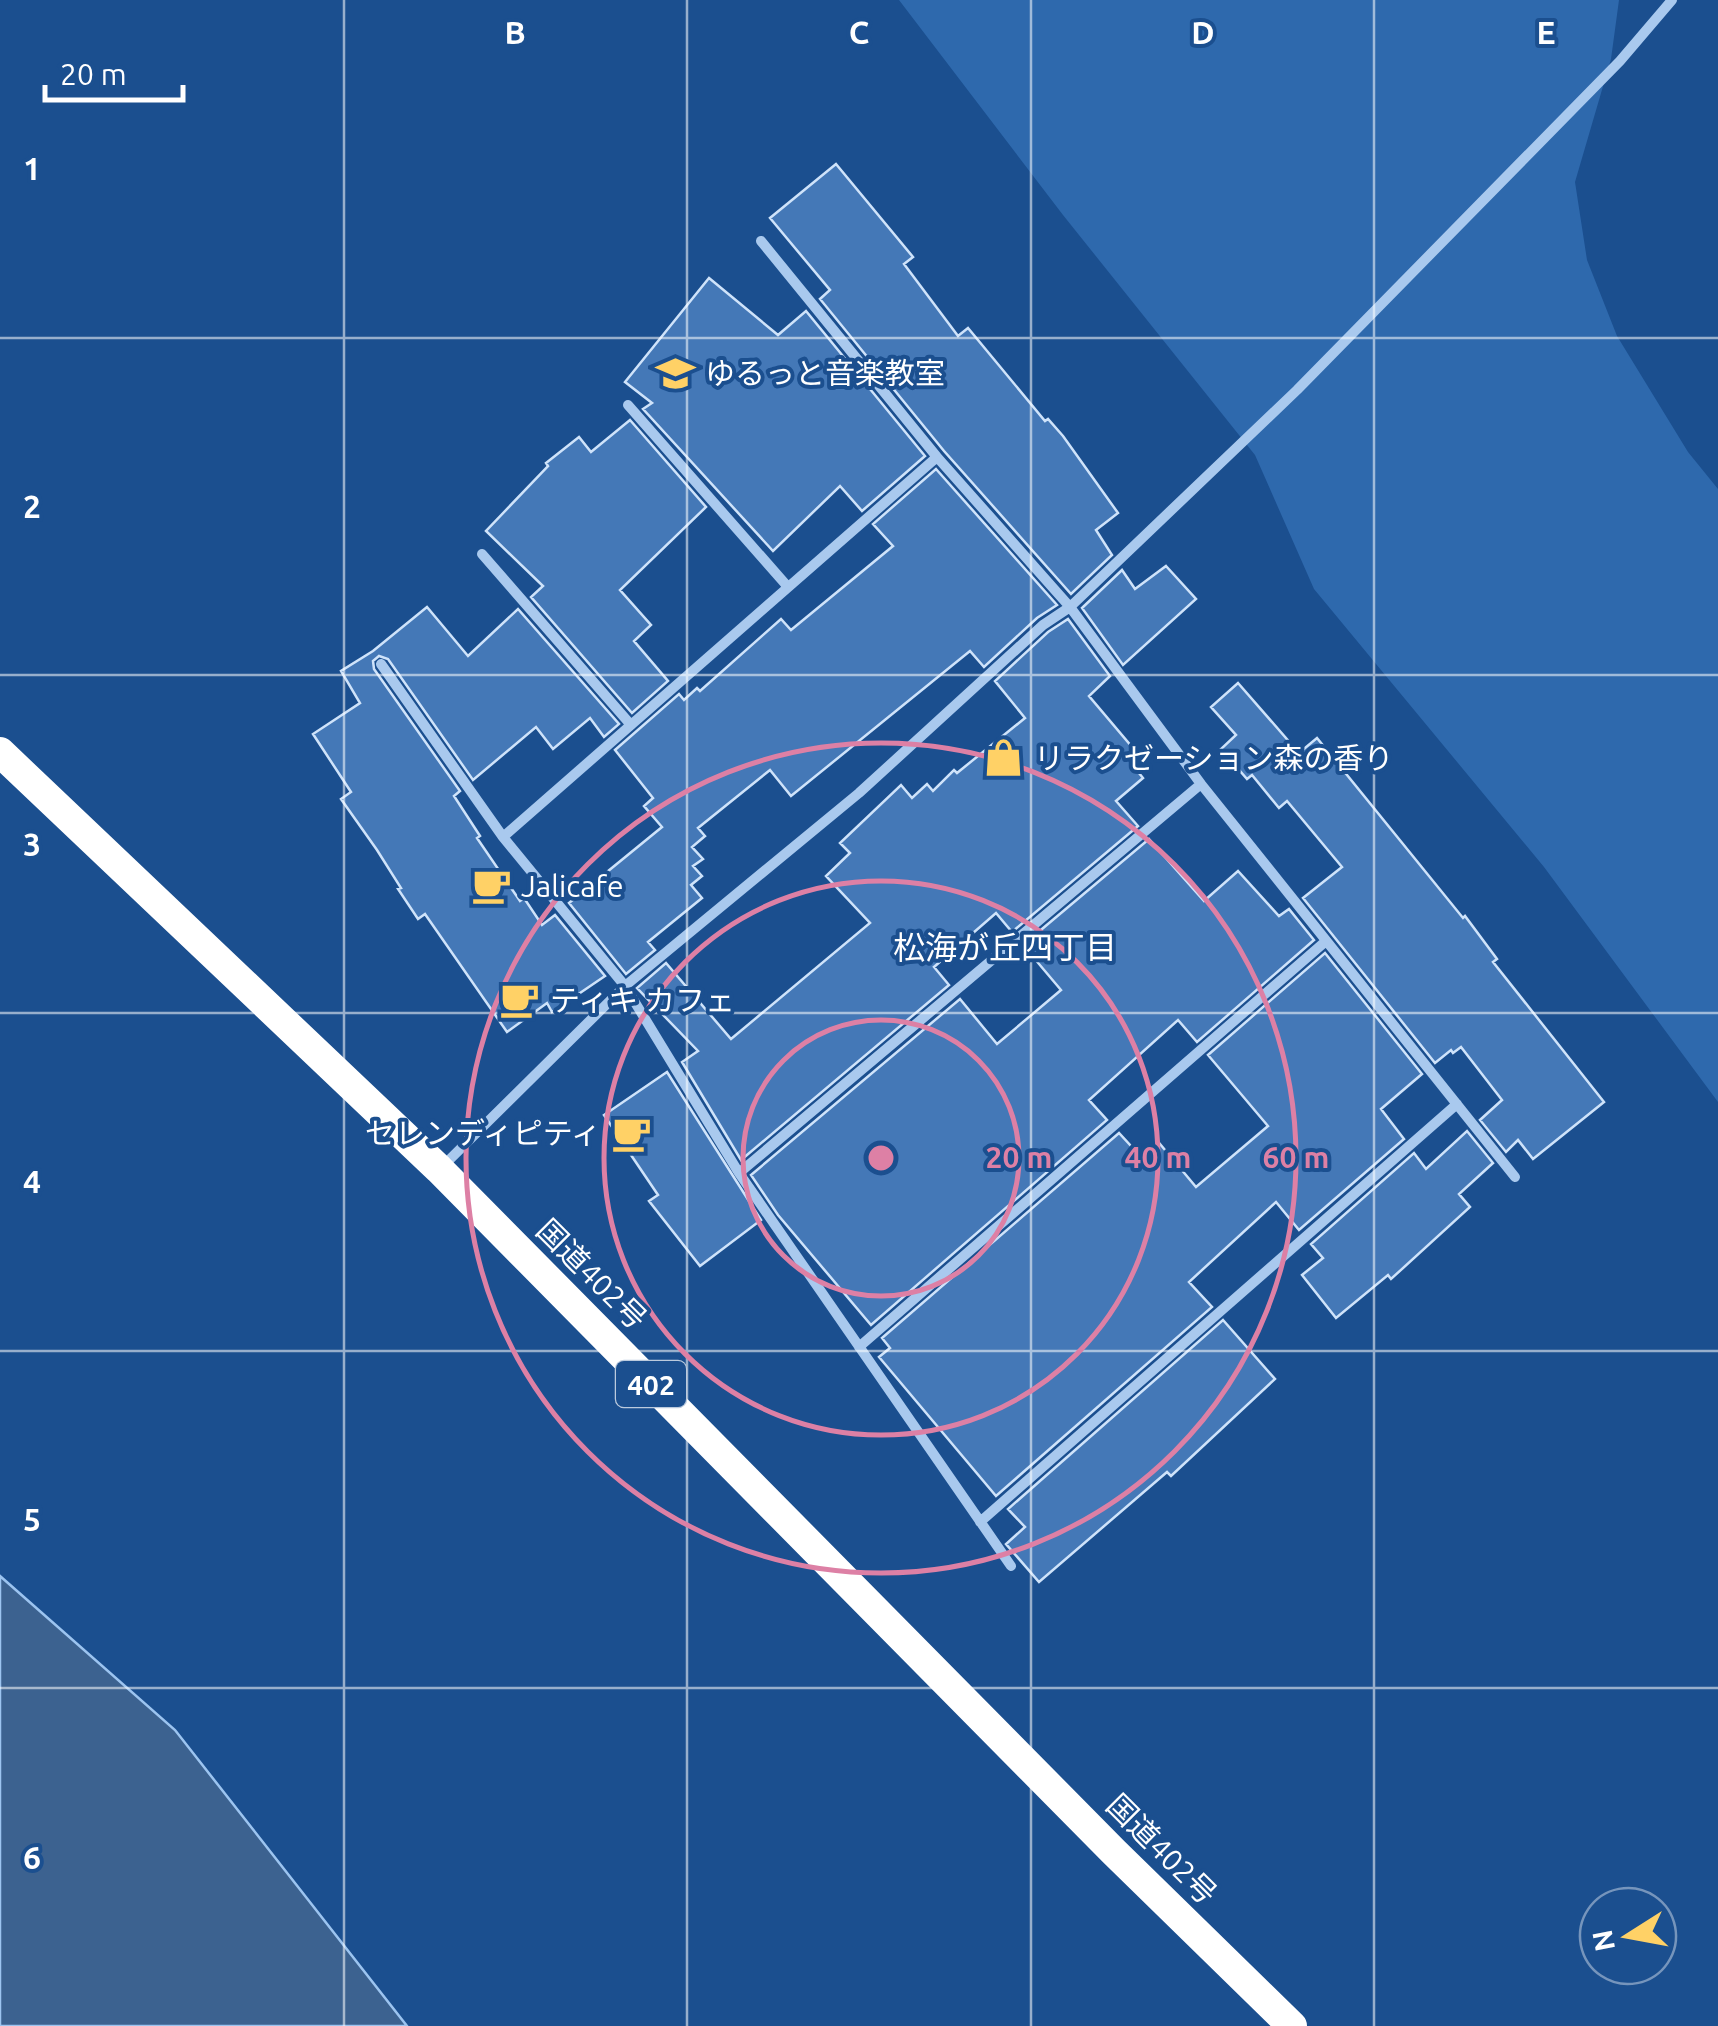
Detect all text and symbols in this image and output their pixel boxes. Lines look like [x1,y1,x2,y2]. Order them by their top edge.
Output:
text: B [504,14,526,50]
text: C [849,14,869,50]
text: D [1191,14,1215,50]
text: E [1536,14,1556,50]
scale bar [45,40,182,102]
text: 20 m [60,57,127,91]
text: 1 [23,150,41,186]
school or university icon: ゆるっと音楽教室 [654,352,696,394]
place label: ゆるっと音楽教室 [705,356,945,390]
text: 2 [23,488,41,524]
shop icon: リラクゼーション森の香り [983,737,1025,779]
place label: リラクゼーション森の香り [1034,741,1393,775]
text: 3 [23,826,41,862]
cafe icon: Jalicafe [470,865,512,907]
place label: Jalicafe [521,869,624,903]
district label: 松海が丘四丁目 [893,929,1117,965]
cafe icon: ティキ カフェ [499,979,541,1021]
place label: ティキ カフェ [550,983,735,1017]
cafe icon: セレンディピティ [610,1112,652,1154]
place label: セレンディピティ [365,1116,601,1150]
centre of rings [863,1140,899,1176]
text: 20 m [986,1140,1052,1174]
text: 40 m [1125,1140,1191,1174]
text: 60 m [1263,1140,1329,1174]
text: 4 [23,1163,41,1199]
street label: 国道402号 [530,1212,654,1336]
road number: 402 [616,1361,686,1407]
text: 5 [23,1501,41,1537]
street label: 国道402号 [1100,1787,1224,1911]
text: 6 [23,1839,41,1875]
north arrow [1578,1886,1678,1986]
text: N [1586,1928,1620,1954]

